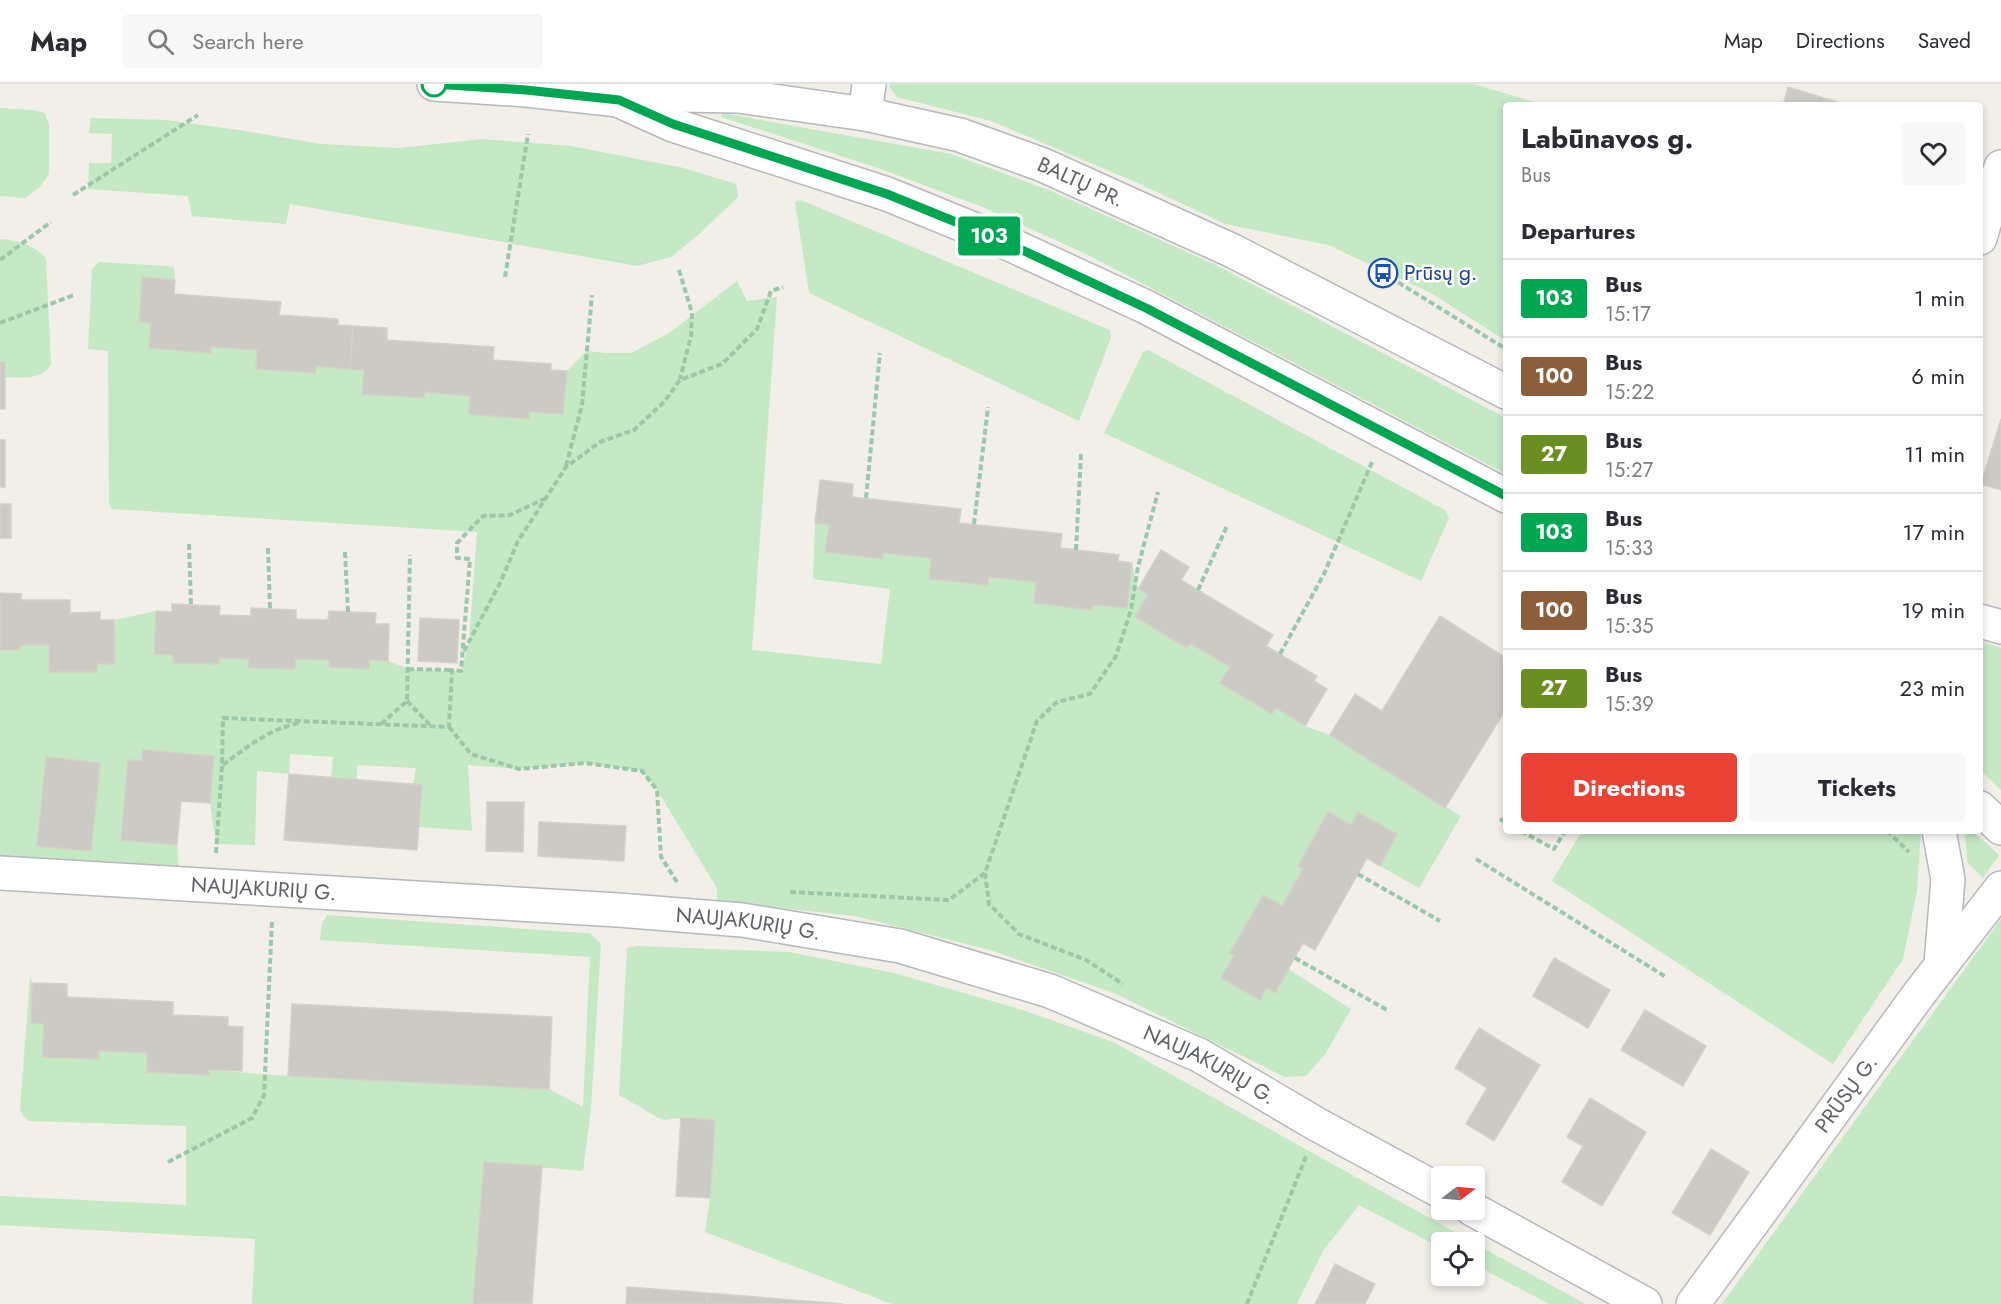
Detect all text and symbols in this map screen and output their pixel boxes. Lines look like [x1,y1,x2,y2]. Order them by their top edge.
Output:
search box [123,14,543,68]
text: Map [30,21,87,62]
icon: search [144,25,177,58]
text: Search here [192,25,304,57]
text: Map [1724,26,1763,56]
text: Directions [1796,26,1885,56]
text: Saved [1918,26,1971,56]
unlabelled marker [421,71,447,97]
text: Labūnavos g. [1521,118,1693,159]
button: heart [1902,122,1965,185]
street label: BALTŲ PR. [1032,149,1129,215]
text: Bus [1521,161,1551,190]
text: Departures [1521,215,1635,247]
line badge: 103 [954,216,1024,256]
text: 103 [970,221,1008,251]
bus stop icon: Prūsų g. [1367,257,1399,289]
place label: Prūsų g. [1404,258,1477,288]
text: Bus [1605,268,1642,300]
text: 1 min [1914,282,1965,314]
text: 103 [1535,283,1573,313]
text: 15:17 [1605,300,1651,329]
text: Bus [1605,346,1642,378]
text: 6 min [1911,360,1965,392]
text: 100 [1535,361,1573,391]
text: 15:22 [1605,378,1654,407]
text: Bus [1605,424,1642,456]
text: 11 min [1904,438,1965,470]
text: 27 [1541,439,1567,469]
text: 15:27 [1605,456,1653,485]
text: Bus [1605,502,1642,534]
text: 17 min [1903,516,1965,548]
text: 103 [1535,517,1573,547]
text: 15:33 [1605,534,1653,563]
text: Bus [1605,580,1642,612]
text: 19 min [1901,594,1965,626]
text: 100 [1535,595,1573,625]
text: 15:35 [1605,612,1653,641]
text: Bus [1605,658,1642,690]
text: 23 min [1899,672,1965,704]
text: 27 [1541,673,1567,703]
text: 15:39 [1605,690,1654,719]
button: Directions [1521,753,1737,822]
button: Tickets [1749,753,1965,822]
street label: NAUJAKURIŲ G. [190,869,337,908]
street label: NAUJAKURIŲ G. [675,900,823,948]
street label: NAUJAKURIŲ G. [1139,1018,1281,1112]
street label: PRŪSŲ G. [1808,1049,1885,1139]
north arrow [1431,1166,1485,1220]
map controls [1431,1166,1485,1286]
button: locate [1431,1232,1485,1286]

